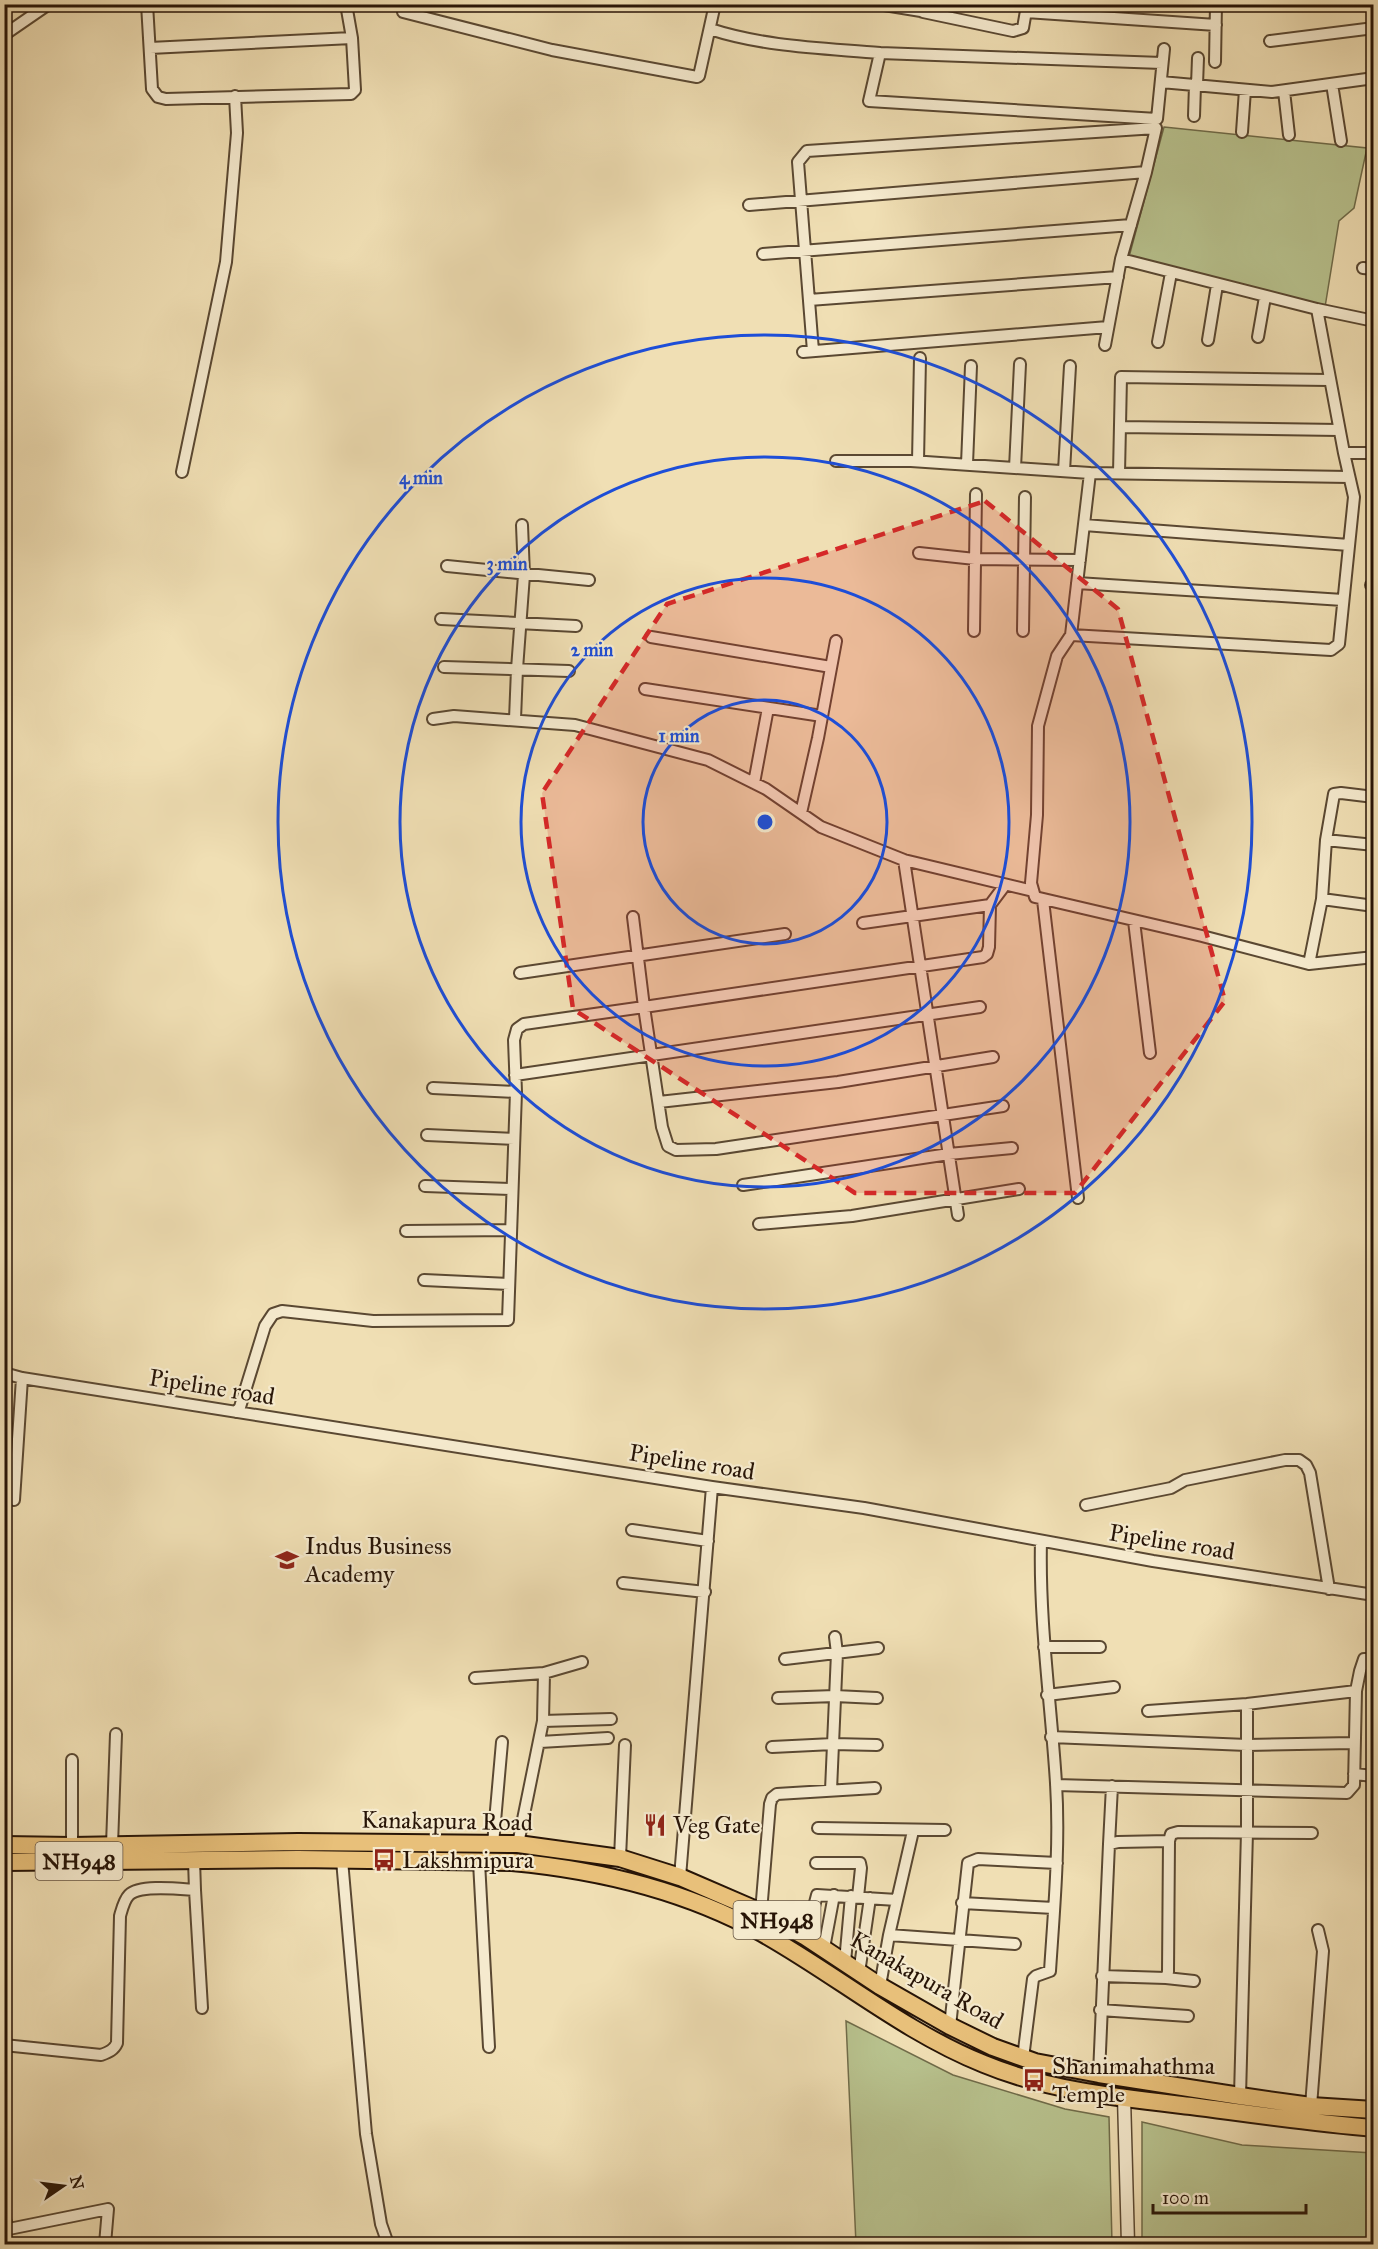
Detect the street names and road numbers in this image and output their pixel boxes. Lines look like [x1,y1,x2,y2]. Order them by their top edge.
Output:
street label: Pipeline road [147,1362,277,1412]
street label: Pipeline road [627,1437,757,1487]
street label: Pipeline road [1107,1517,1237,1567]
street label: Kanakapura Road [361,1805,533,1837]
road number: NH948 [36,1842,122,1880]
road number: NH948 [734,1901,820,1939]
street label: Kanakapura Road [845,1924,1009,2036]

